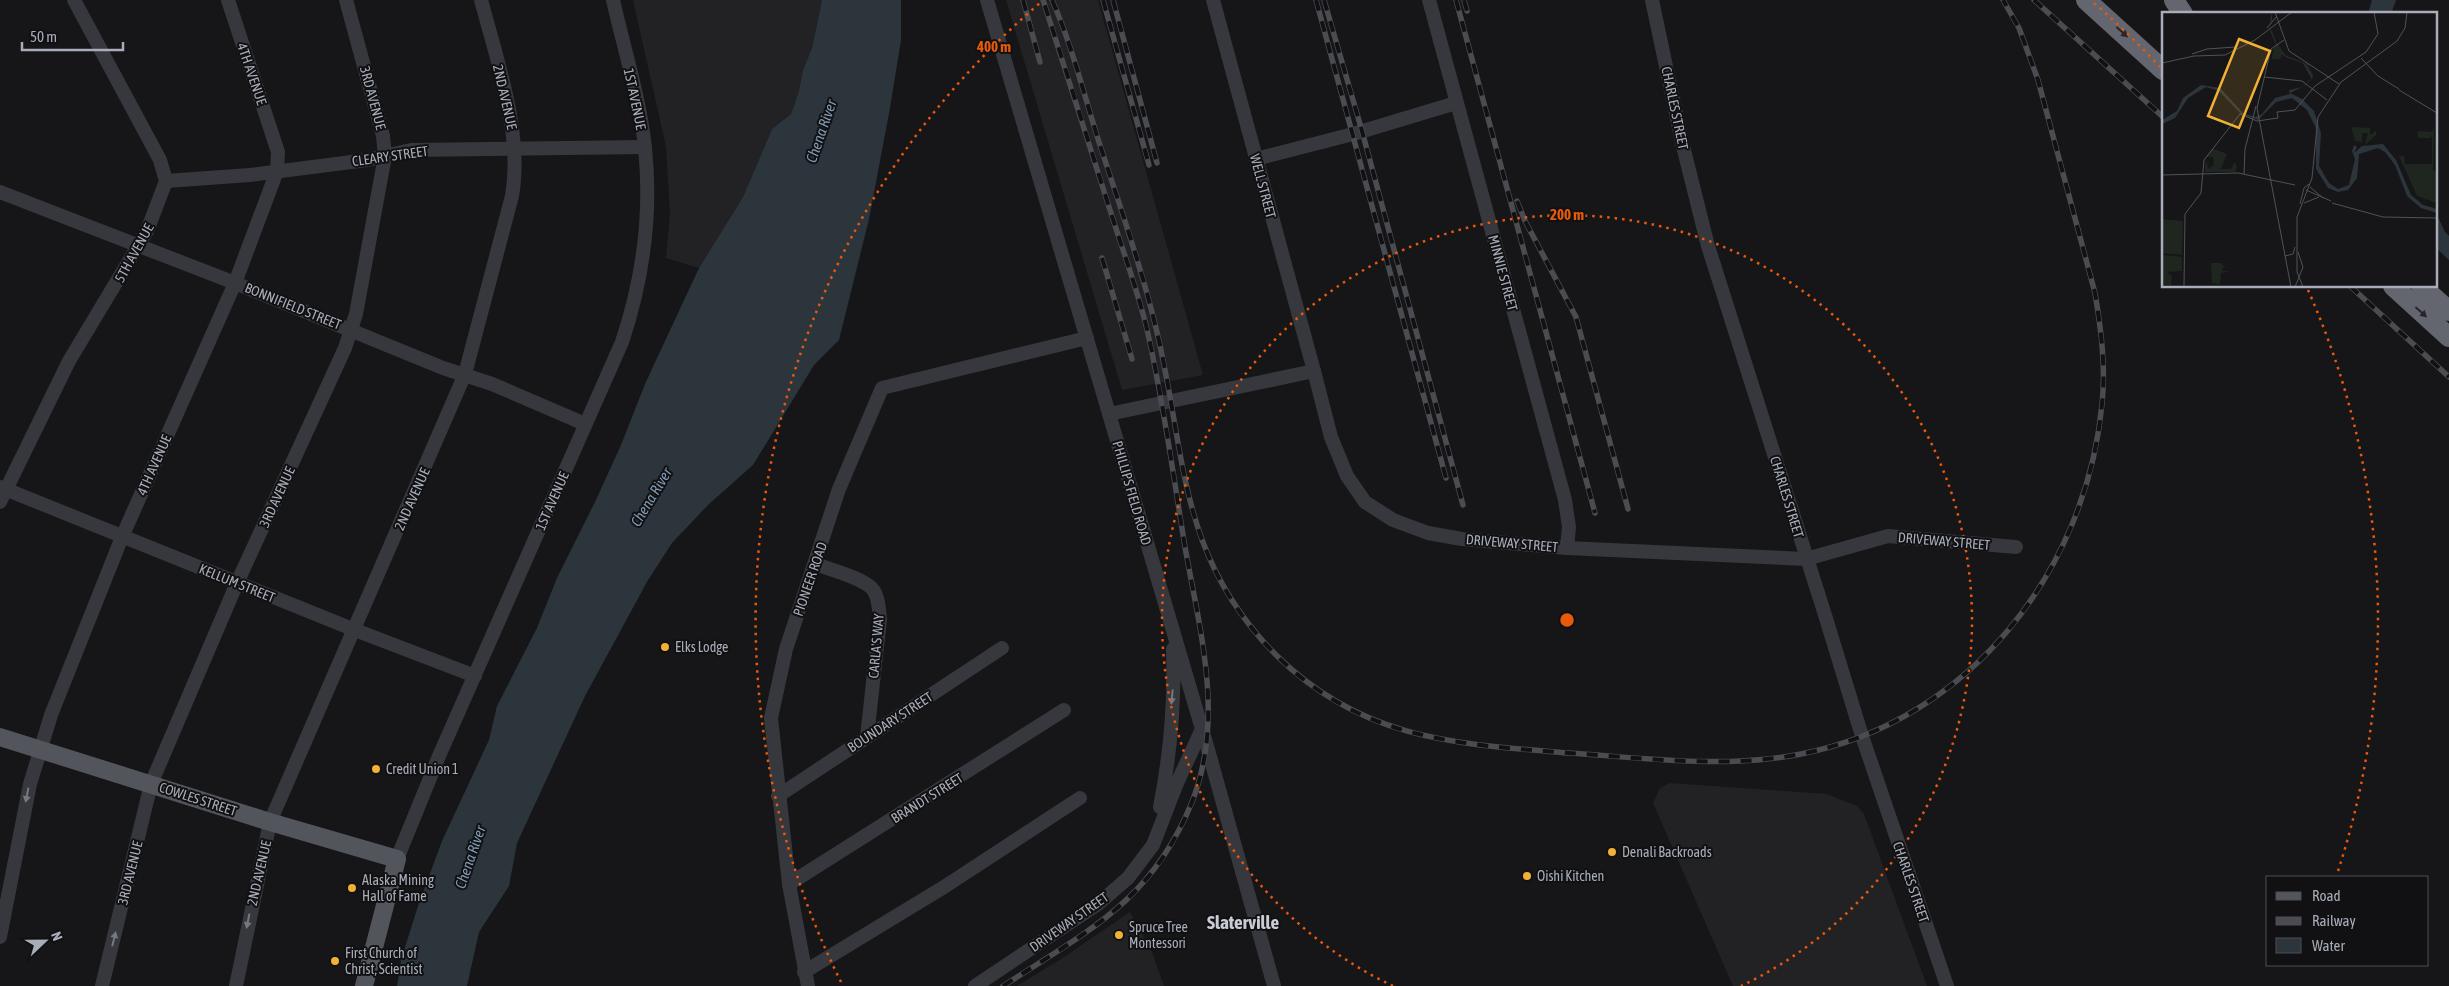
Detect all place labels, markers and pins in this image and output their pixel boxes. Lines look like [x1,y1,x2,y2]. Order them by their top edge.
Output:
centre of rings [1558,611,1576,629]
place label: Elks Lodge [675,639,728,655]
marker: Elks Lodge [659,641,671,653]
place label: Credit Union 1 [386,761,459,777]
marker: Credit Union 1 [370,763,382,775]
place label: Denali Backroads [1622,844,1712,860]
marker: Denali Backroads [1606,846,1618,858]
place label: Oishi Kitchen [1537,868,1604,884]
marker: Oishi Kitchen [1521,870,1533,882]
place label: Alaska Mining Hall of Fame [362,872,434,904]
marker: Alaska Mining Hall of Fame [346,882,358,894]
place label: Spruce Tree Montessori [1129,919,1188,951]
marker: Spruce Tree Montessori [1113,929,1125,941]
place label: First Church of Christ, Scientist [345,945,422,977]
marker: First Church of Christ, Scientist [329,955,341,967]

